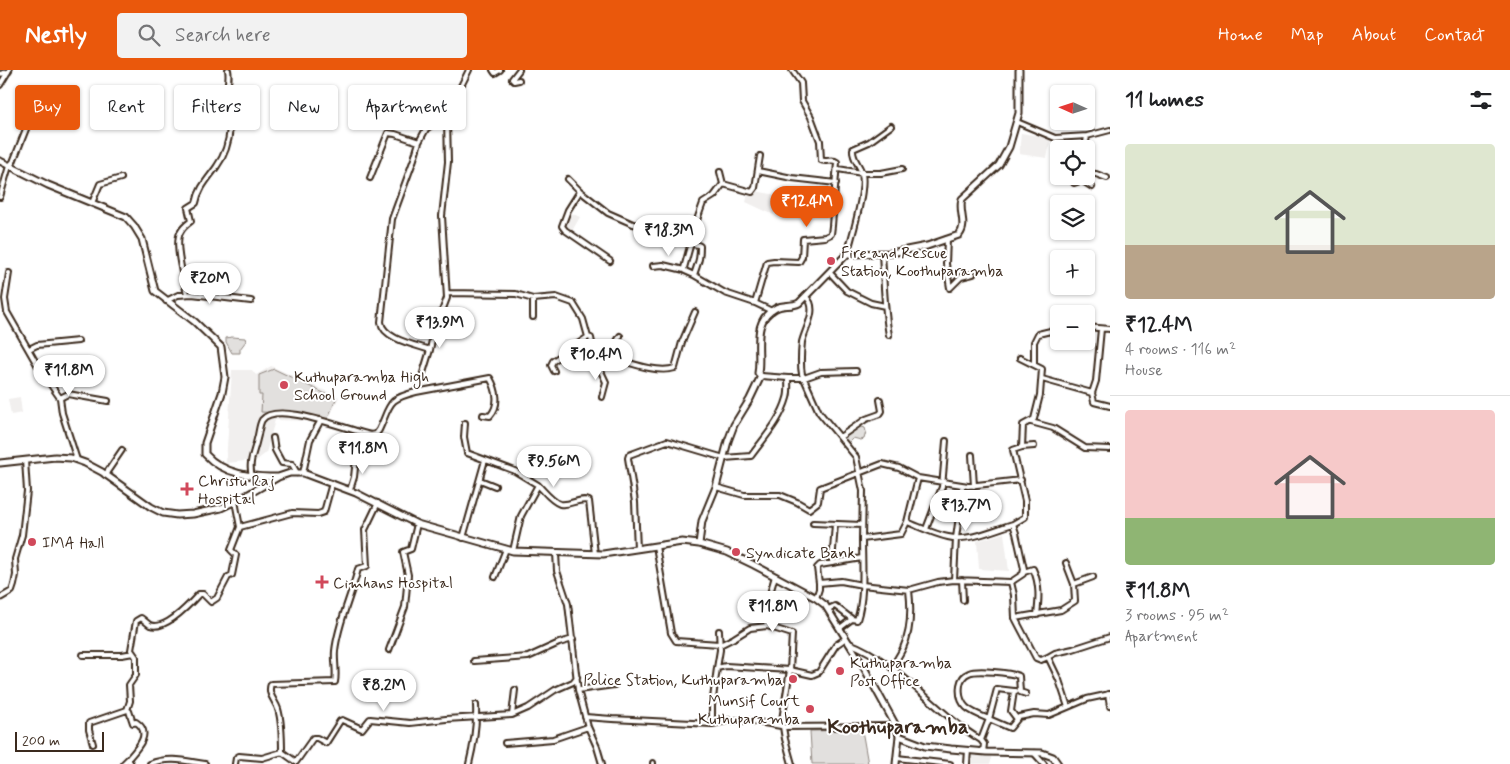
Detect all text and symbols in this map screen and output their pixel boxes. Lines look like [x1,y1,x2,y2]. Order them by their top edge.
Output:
search box [117,13,467,58]
text: Nestly [25,20,87,51]
icon: search [135,21,163,49]
text: Search here [175,23,271,48]
text: Home [1218,23,1263,47]
text: Map [1291,23,1324,47]
text: About [1352,23,1396,47]
text: Contact [1424,23,1485,47]
chip: Buy [15,85,80,130]
chip: Rent [90,85,164,130]
chip: Filters [174,85,260,130]
chip: New [270,85,338,130]
chip: Apartment [348,85,466,130]
north arrow [1050,85,1095,130]
map controls [1050,85,1095,350]
text: 11 homes [1125,86,1204,114]
icon: filters [1467,86,1495,114]
button: locate [1050,140,1095,185]
icon: home [1265,177,1355,267]
pin: ₹12.4M [766,186,848,228]
text: ₹12.4M [781,191,833,212]
button: layers [1050,195,1095,240]
pin: ₹18.3M [628,214,710,257]
text: ₹18.3M [644,220,694,241]
place label: Fire and Rescue Station, Koothuparamba [841,243,1003,282]
button: + [1050,250,1095,295]
marker: Fire and Rescue Station, Koothuparamba [825,255,837,267]
pin: ₹20M [180,262,240,305]
text: ₹20M [190,268,230,289]
button: − [1050,305,1095,350]
pin: ₹13.9M [399,306,481,349]
text: ₹12.4M [1125,311,1193,339]
text: ₹13.9M [416,312,464,333]
pin: ₹10.4M [555,338,637,381]
text: 4 rooms · 116 m² [1125,339,1236,360]
text: ₹10.4M [570,344,622,365]
pin: ₹11.8M [28,354,110,397]
text: ₹11.8M [44,360,94,381]
text: House [1125,360,1163,381]
place label: Kuthuparamba High School Ground [294,367,429,406]
marker: Kuthuparamba High School Ground [278,379,290,391]
pin: ₹11.8M [322,432,404,475]
text: ₹11.8M [338,438,388,459]
icon: home [1265,442,1355,532]
pin: ₹9.56M [513,446,595,488]
text: ₹9.56M [528,451,580,472]
place label: Christu Raj Hospital [198,471,275,510]
marker: Christu Raj Hospital [180,482,194,496]
pin: ₹13.7M [925,490,1007,532]
text: ₹13.7M [941,495,991,516]
place label: IMA Hall [42,533,104,554]
marker: IMA Hall [26,536,38,548]
place label: Syndicate Bank [746,543,856,564]
marker: Syndicate Bank [730,546,742,558]
place label: Cimhans Hospital [333,573,453,594]
marker: Cimhans Hospital [315,575,329,589]
text: ₹11.8M [1125,577,1190,605]
pin: ₹11.8M [732,590,814,633]
text: ₹11.8M [748,596,798,617]
text: 3 rooms · 95 m² [1125,605,1229,626]
text: Apartment [1125,626,1198,647]
place label: Kuthuparamba Post Office [850,653,952,692]
marker: Kuthuparamba Post Office [834,665,846,677]
pin: ₹8.2M [349,670,419,712]
place label: Police Station, Kuthuparamba [583,670,783,691]
marker: Police Station, Kuthuparamba [787,673,799,685]
text: ₹8.2M [362,675,406,696]
place label: Munsif Court Kuthuparamba [698,691,801,730]
marker: Munsif Court Kuthuparamba [804,703,816,715]
district label: Koothuparamba [827,713,969,741]
scale bar [15,729,104,752]
text: 200 m [22,732,60,750]

